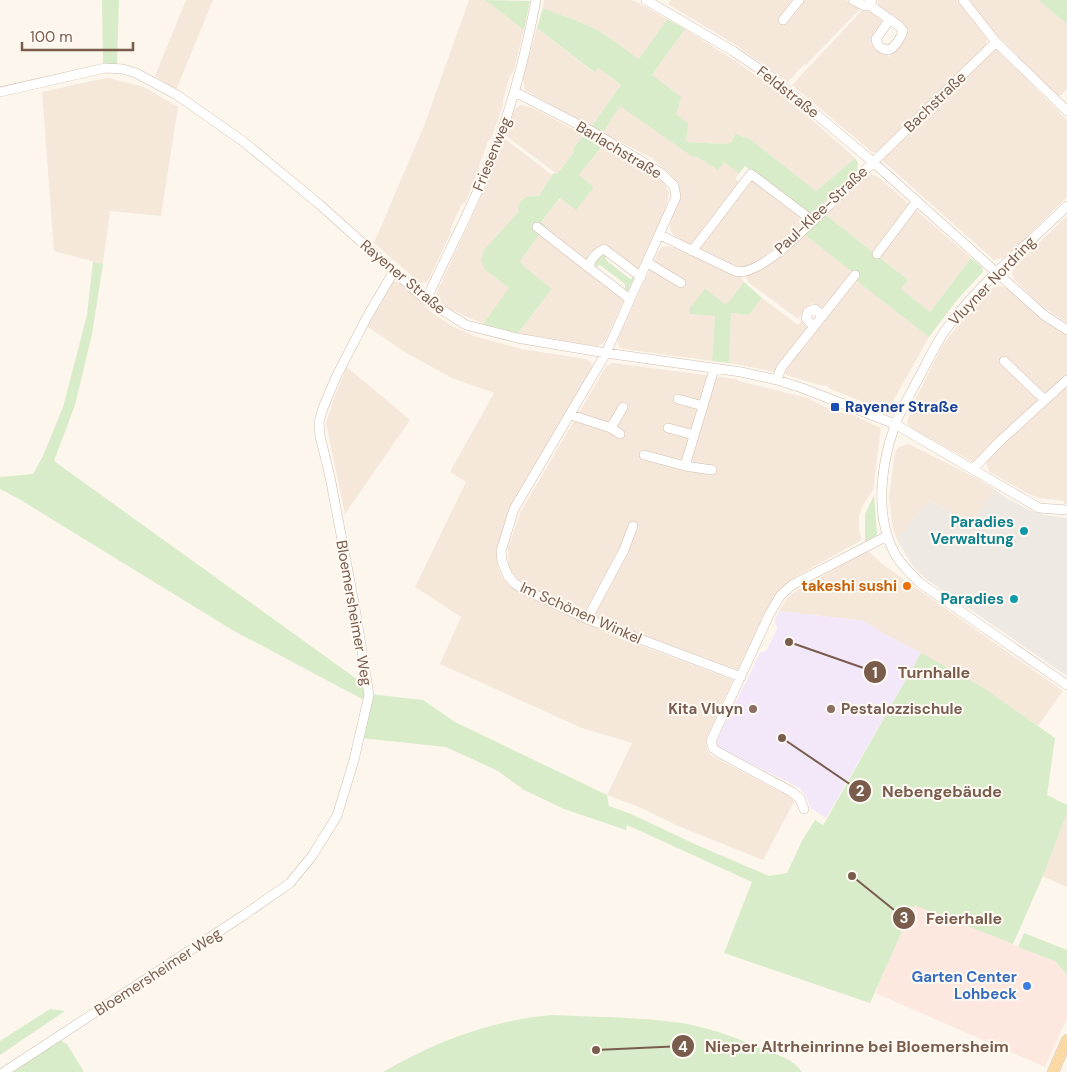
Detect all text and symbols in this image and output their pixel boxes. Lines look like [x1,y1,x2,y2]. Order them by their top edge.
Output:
scale bar [22,20,134,52]
text: 100 m [30,27,73,47]
street label: Feldstraße [753,61,823,123]
street label: Bachstraße [899,67,971,137]
street label: Friesenweg [468,114,516,194]
street label: Barlachstraße [572,117,666,183]
street label: Paul-Klee-Straße [770,162,872,258]
street label: Vluyner Nordring [944,232,1040,330]
street label: Rayener Straße [356,235,450,319]
place label: Rayener Straße [845,397,958,417]
marker: Rayener Straße [829,401,841,413]
place label: Paradies Verwaltung [931,512,1014,549]
marker: Paradies Verwaltung [1018,525,1030,537]
street label: Bloemersheimer Weg [331,539,377,687]
place label: takeshi sushi [801,576,897,596]
street label: Im Schönen Winkel [517,577,645,649]
marker: takeshi sushi [901,580,913,592]
place label: Paradies [941,589,1004,609]
marker: Paradies [1008,593,1020,605]
callout: Turnhalle [863,657,980,688]
text: Turnhalle [898,662,970,683]
text: 1 [872,663,878,683]
place label: Kita Vluyn [668,699,743,719]
place label: Pestalozzischule [841,699,963,719]
marker: Kita Vluyn [747,703,759,715]
marker: Pestalozzischule [825,703,837,715]
callout: Nebengebäude [847,776,1012,807]
text: 2 [856,781,865,801]
text: Nebengebäude [882,781,1002,802]
callout: Feierhalle [891,903,1012,934]
text: 3 [899,908,909,928]
text: Feierhalle [926,908,1002,929]
street label: Bloemersheimer Weg [91,923,225,1021]
place label: Garten Center Lohbeck [911,967,1017,1004]
marker: Garten Center Lohbeck [1021,980,1033,992]
callout: Nieper Altrheinrinne bei Bloemersheim [670,1031,1019,1062]
text: Nieper Altrheinrinne bei Bloemersheim [705,1036,1009,1057]
text: 4 [678,1037,688,1057]

